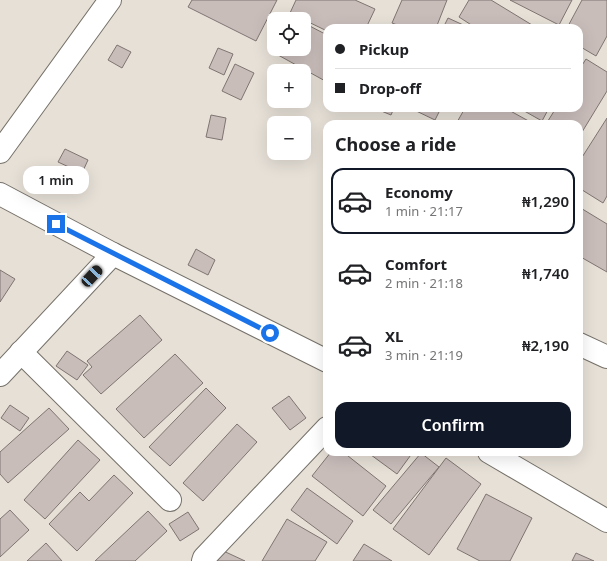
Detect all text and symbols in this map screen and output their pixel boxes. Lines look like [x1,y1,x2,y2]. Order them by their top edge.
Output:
map controls [267,12,311,160]
button: locate [267,12,311,56]
text: Pickup [359,39,409,59]
button: + [267,64,311,108]
text: Drop-off [359,78,421,98]
button: − [267,116,311,160]
text: Choose a ride [335,132,456,156]
callout: 1 min [23,166,89,194]
text: 1 min [38,171,74,189]
text: Economy [385,182,453,202]
icon: car [337,183,373,219]
text: ₦1,290 [522,191,569,211]
text: 1 min · 21:17 [385,202,463,220]
route end [47,215,65,233]
text: Comfort [385,254,447,274]
icon: car [337,255,373,291]
car [79,263,105,289]
text: ₦1,740 [522,263,569,283]
text: 2 min · 21:18 [385,274,463,292]
route start [261,324,279,342]
text: XL [385,326,403,346]
icon: car [337,327,373,363]
text: ₦2,190 [522,335,569,355]
text: 3 min · 21:19 [385,346,463,364]
button: Confirm [335,402,571,448]

